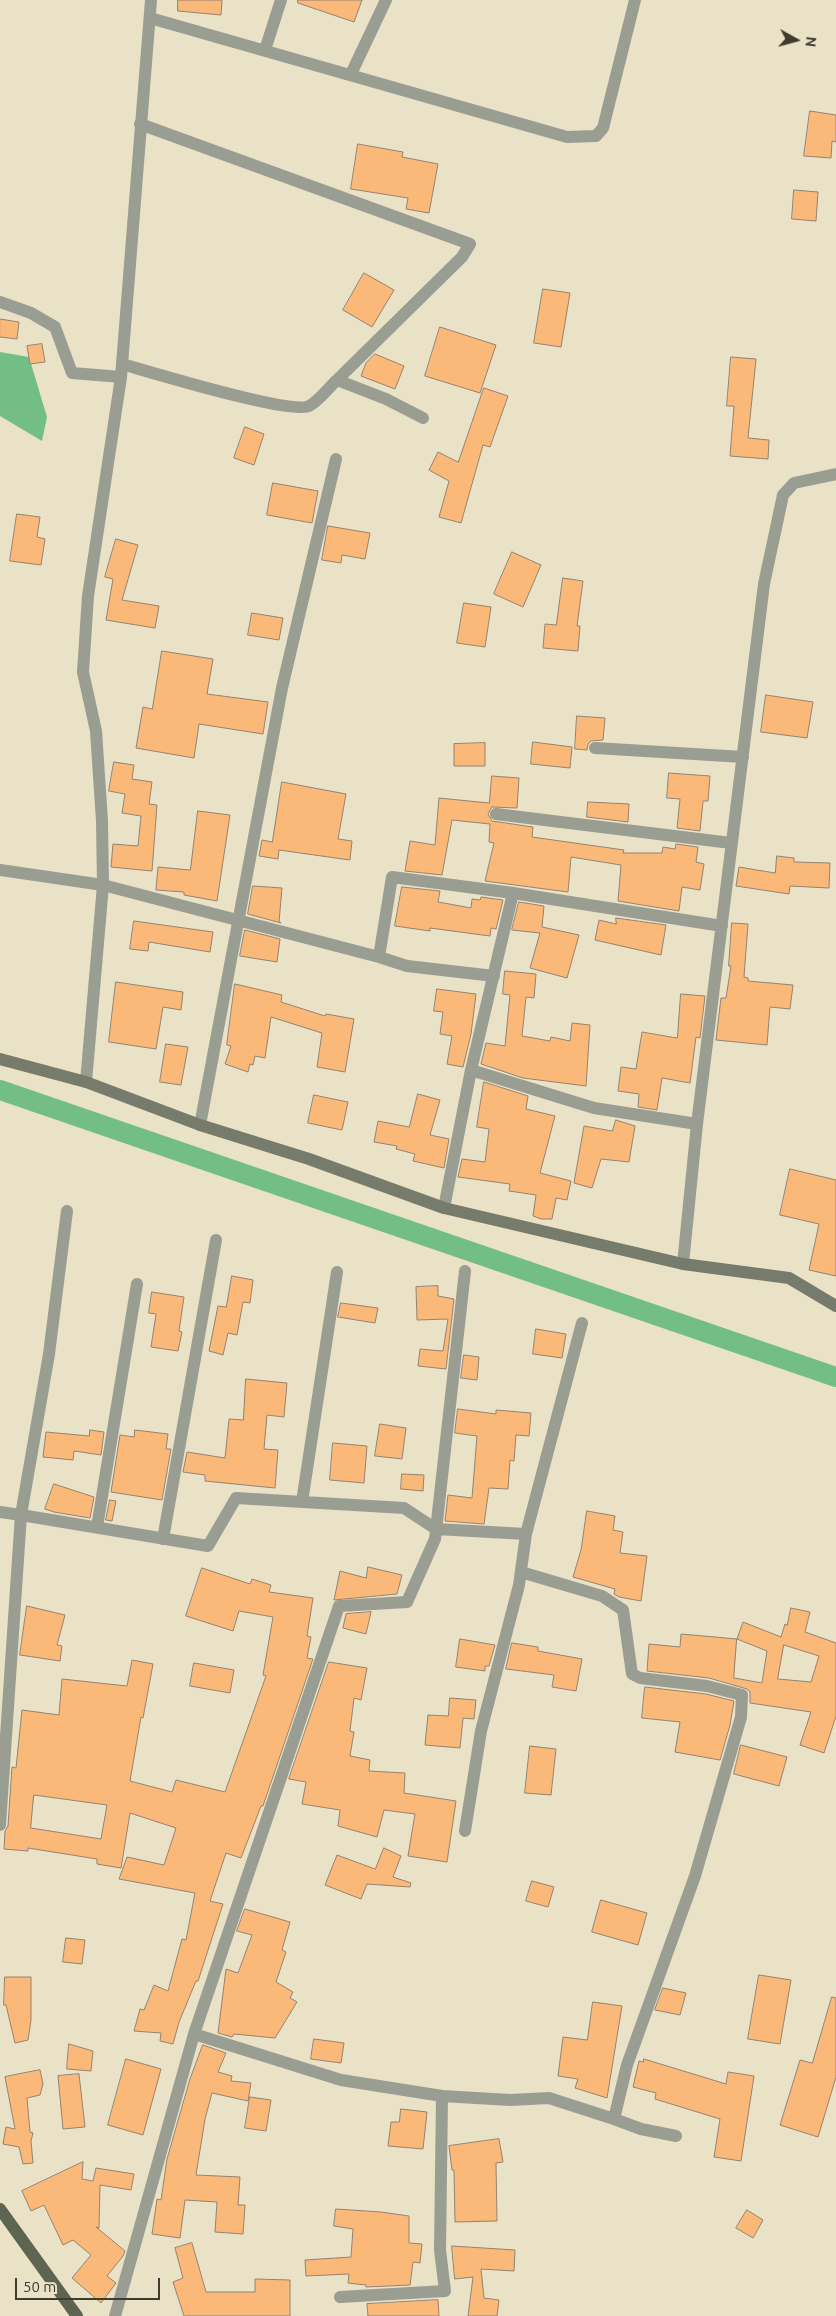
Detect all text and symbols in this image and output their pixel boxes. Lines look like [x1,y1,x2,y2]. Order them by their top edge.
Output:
north arrow [771,15,821,65]
text: N [802,36,819,48]
scale bar [18,2268,162,2300]
text: 50 m [23,2278,56,2295]

